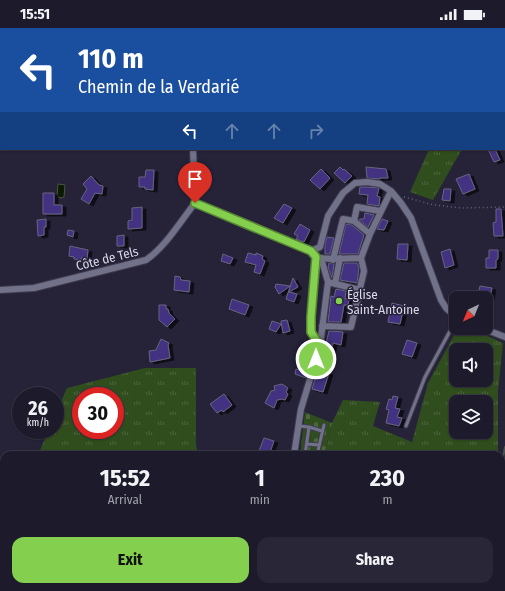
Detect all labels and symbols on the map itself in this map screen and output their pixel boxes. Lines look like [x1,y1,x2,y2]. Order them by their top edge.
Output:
pin [178,162,212,203]
street label: Côte de Tels [74,243,140,273]
place label: Église Saint-Antoine [347,287,419,317]
north arrow [449,291,493,335]
marker: Église Saint-Antoine [334,296,344,306]
position arrow [295,338,337,380]
speed limit sign: 30 [72,387,124,439]

